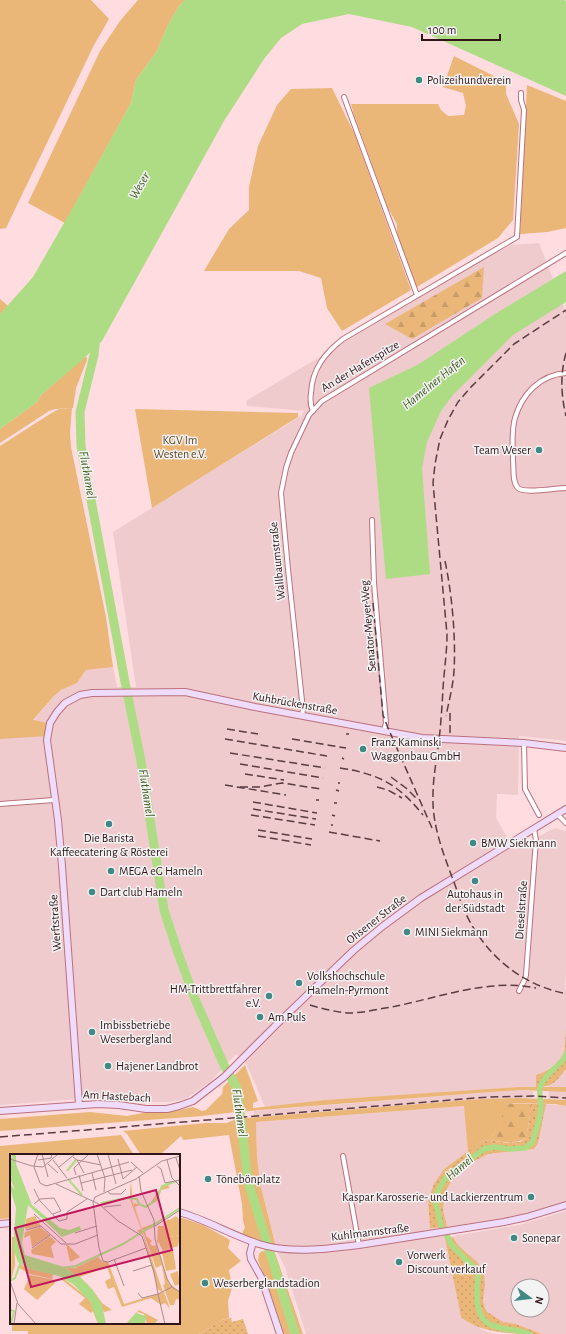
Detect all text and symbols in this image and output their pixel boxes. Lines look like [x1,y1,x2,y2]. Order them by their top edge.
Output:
scale bar [422,16,500,42]
text: 100 m [428,24,456,36]
place label: Polizeihundverein [427,74,511,86]
marker: Polizeihundverein [414,75,424,85]
water label: Weser [127,170,153,202]
street label: An der Hafenspitze [319,338,401,394]
water label: Hamelner Hafen [400,354,468,412]
park label: KGV Im Westen e.V. [154,434,206,460]
place label: Team Weser [474,444,531,456]
marker: Team Weser [534,445,544,455]
water label: Fluthamel [76,450,98,500]
street label: Wallbaumstraße [267,521,287,601]
street label: Senator-Meyer-Weg [358,580,379,672]
street label: Kuhbrückenstraße [252,690,338,716]
place label: Franz Kaminski Waggonbau GmbH [371,736,461,762]
marker: Franz Kaminski Waggonbau GmbH [358,744,368,754]
water label: Fluthamel [136,768,156,818]
marker: Die Barista Kaffeecatering & Rösterei [104,819,114,829]
place label: Die Barista Kaffeecatering & Rösterei [50,832,168,858]
place label: BMW Siekmann [481,837,556,849]
marker: BMW Siekmann [468,838,478,848]
place label: MEGA eG Hameln [119,865,203,877]
marker: MEGA eG Hameln [106,866,116,876]
marker: Autohaus in der Südstadt [470,876,480,886]
street label: Dieselstraße [513,880,529,940]
place label: Dart club Hameln [100,886,182,898]
marker: Dart club Hameln [87,887,97,897]
place label: Autohaus in der Südstadt [445,888,505,914]
street label: Ohsener Straße [344,892,408,946]
street label: Werftstraße [47,894,63,952]
place label: MINI Siekmann [415,926,488,938]
marker: MINI Siekmann [402,927,412,937]
place label: Volkshochschule Hameln-Pyrmont [307,970,389,997]
marker: Volkshochschule Hameln-Pyrmont [294,978,304,988]
place label: HM-Trittbrettfahrer e.V. [170,983,261,1009]
marker: HM-Trittbrettfahrer e.V. [264,991,274,1001]
place label: Am Puls [268,1011,306,1023]
marker: Am Puls [255,1012,265,1022]
place label: Imbissbetriebe Weserbergland [100,1019,172,1045]
marker: Imbissbetriebe Weserbergland [87,1027,97,1037]
place label: Hajener Landbrot [116,1060,198,1073]
marker: Hajener Landbrot [103,1061,113,1071]
street label: Am Hastebach [83,1088,151,1104]
water label: Fluthamel [229,1088,249,1138]
water label: Hamel [444,1153,476,1183]
inset map [10,1154,180,1324]
place label: Tönebönplatz [216,1173,280,1185]
marker: Tönebönplatz [203,1174,213,1184]
place label: Kaspar Karosserie- und Lackierzentrum [342,1191,523,1203]
marker: Kaspar Karosserie- und Lackierzentrum [526,1192,536,1202]
street label: Kuhlmannstraße [330,1221,410,1243]
place label: Sonepar [522,1232,560,1244]
marker: Sonepar [509,1233,519,1243]
place label: Vorwerk Discount verkauf [407,1249,487,1275]
marker: Vorwerk Discount verkauf [394,1257,404,1267]
place label: Weserberglandstadion [213,1277,320,1289]
marker: Weserberglandstadion [200,1278,210,1288]
north arrow [510,1278,550,1318]
text: N [533,1295,545,1306]

